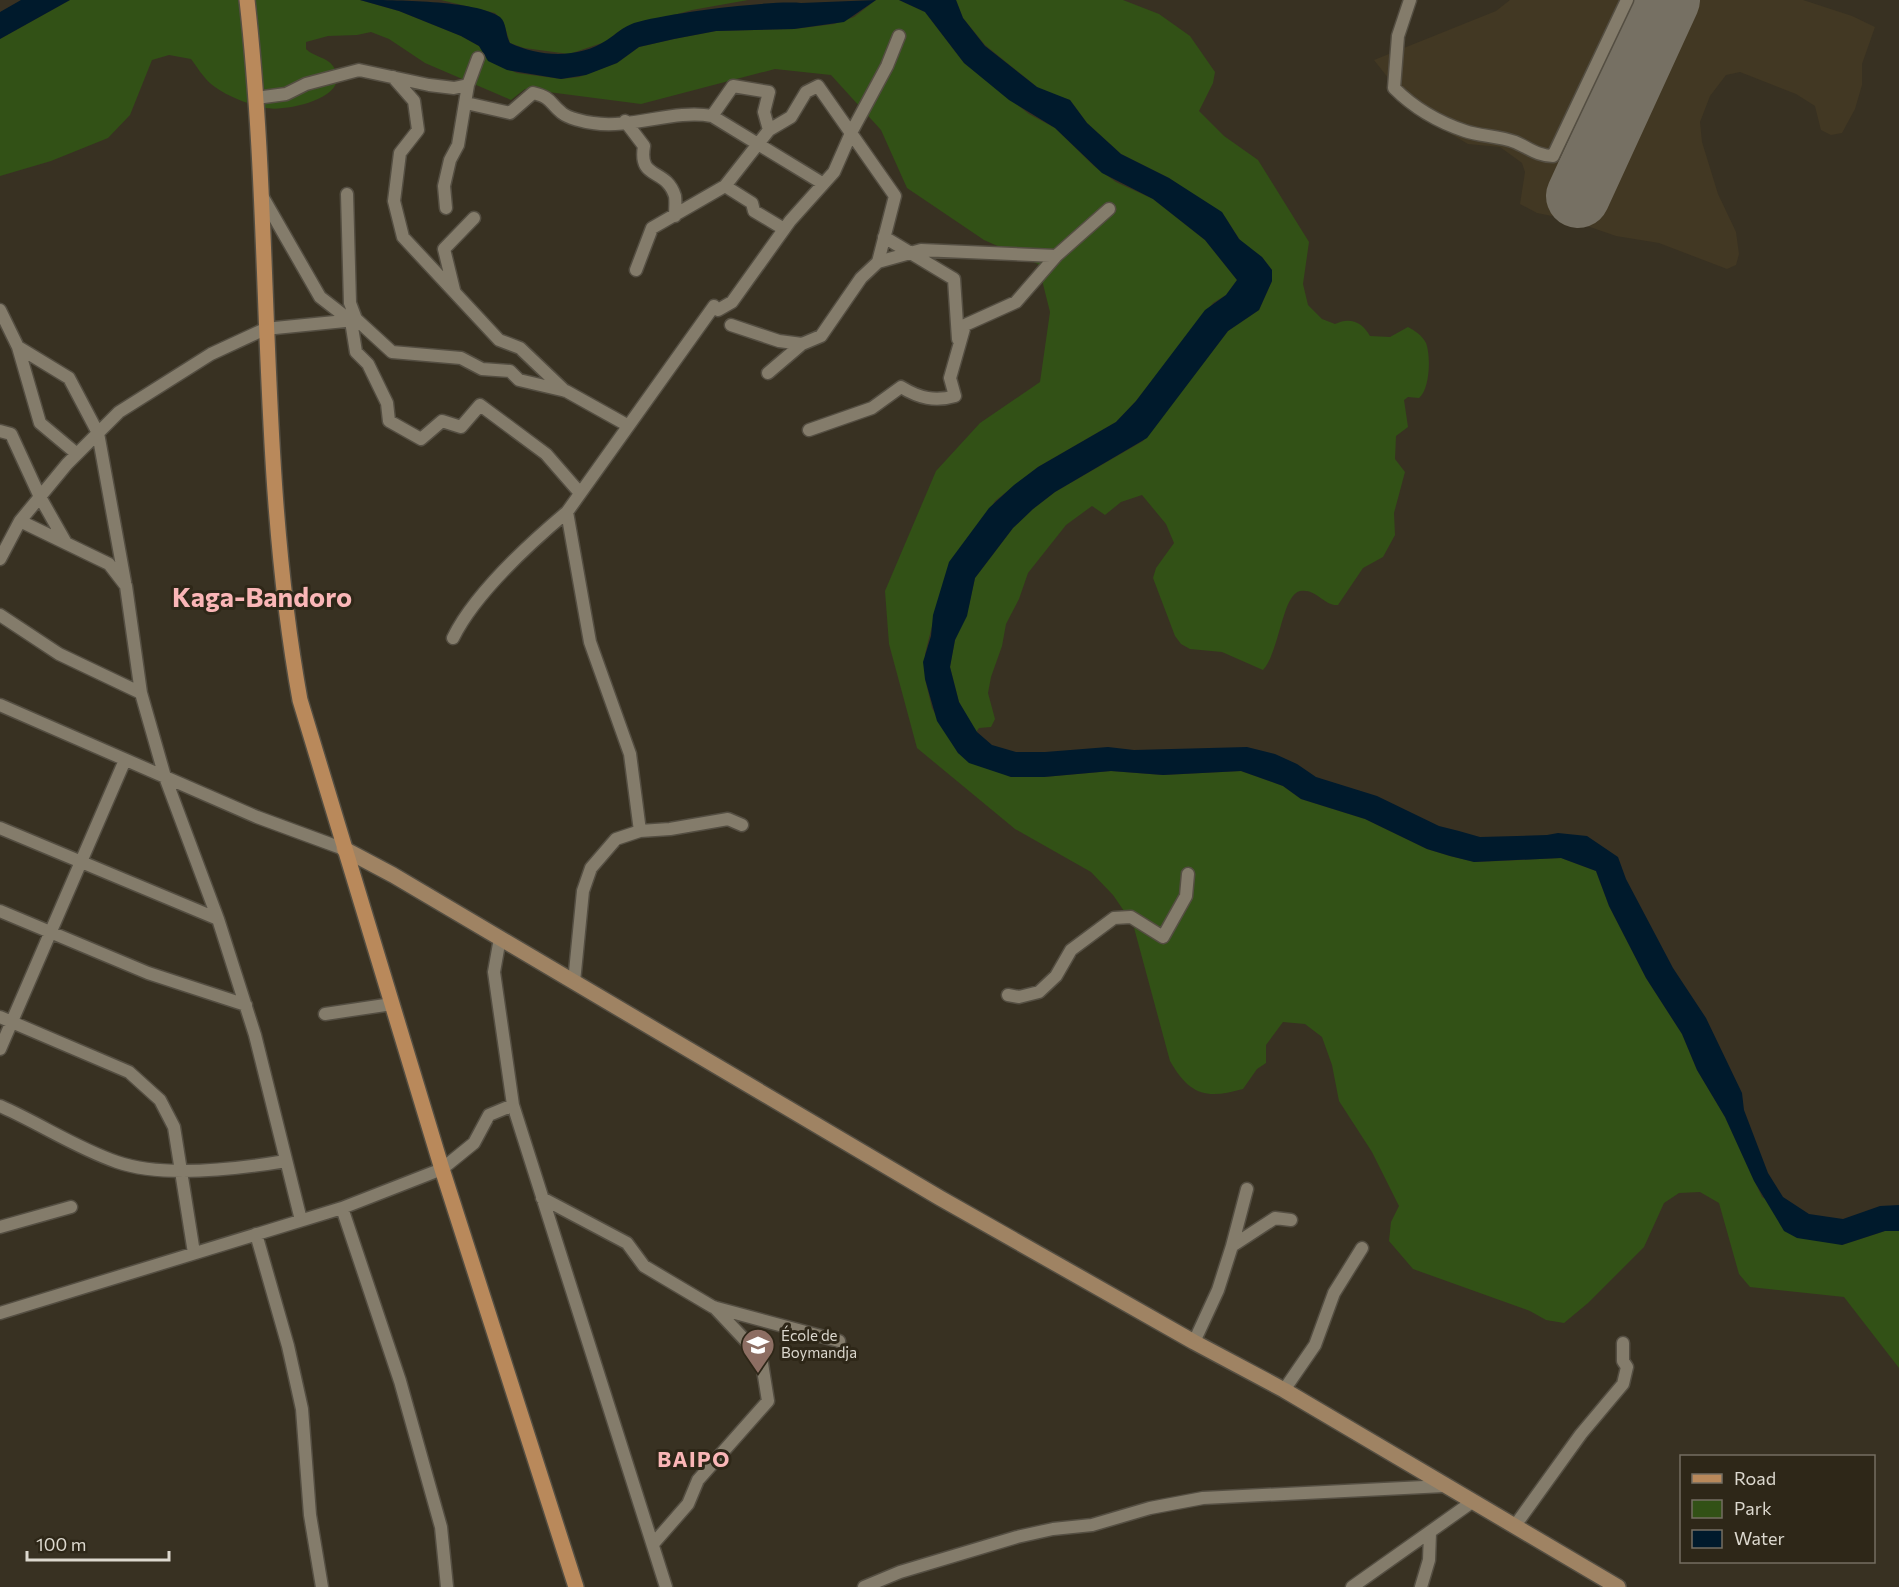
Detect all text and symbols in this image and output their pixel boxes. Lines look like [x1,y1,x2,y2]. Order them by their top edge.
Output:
district label: Kaga-Bandoro [172,580,352,613]
place label: École de Boymandja [781,1325,857,1361]
school or university icon: École de Boymandja [740,1327,776,1374]
district label: BAIPO [657,1446,731,1471]
legend [1680,1455,1875,1563]
text: Road [1734,1467,1776,1489]
text: Park [1734,1497,1772,1519]
scale bar [27,1524,170,1562]
text: Water [1734,1527,1785,1549]
text: 100 m [36,1533,86,1555]

